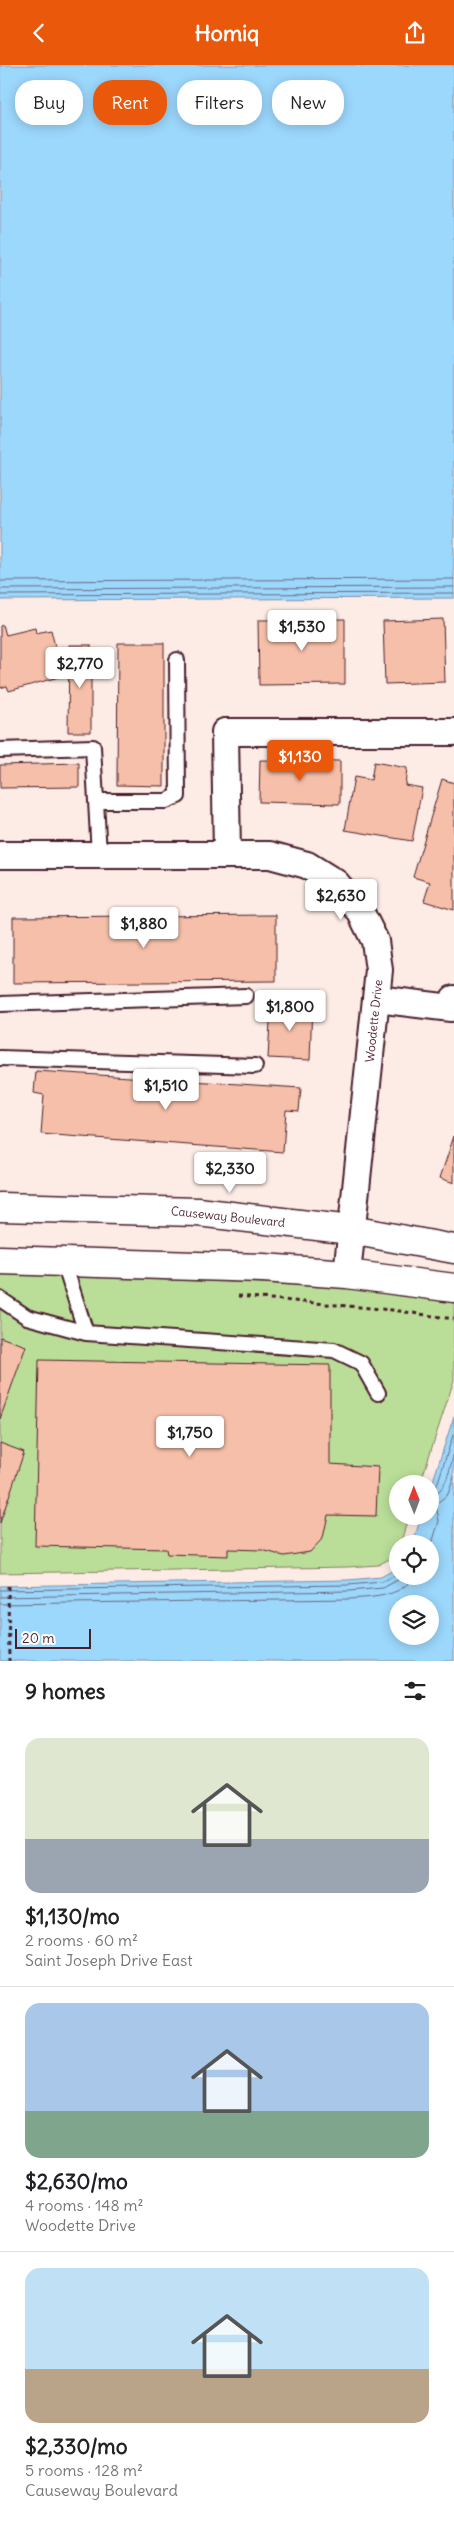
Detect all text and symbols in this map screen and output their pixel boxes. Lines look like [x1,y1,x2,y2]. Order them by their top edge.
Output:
icon: back [25,19,53,47]
text: Homiq [195,19,259,47]
icon: share [401,19,429,47]
chip: Buy [15,80,83,125]
chip: Rent [93,80,167,125]
chip: Filters [177,80,262,125]
chip: New [272,80,344,125]
pin: $1,530 [261,609,343,652]
text: $1,530 [278,616,326,636]
pin: $2,770 [39,647,121,689]
text: $2,770 [56,653,104,673]
pin: $1,130 [259,739,341,782]
text: $1,130 [278,746,322,766]
pin: $2,630 [300,879,382,921]
text: $2,630 [316,885,366,905]
pin: $1,880 [103,907,185,949]
text: $1,880 [120,913,168,933]
street label: Woodette Drive [362,979,385,1063]
pin: $1,800 [249,989,331,1032]
text: $1,800 [266,996,314,1016]
pin: $1,510 [125,1069,207,1111]
text: $1,510 [144,1075,188,1095]
pin: $2,330 [189,1151,271,1194]
text: $2,330 [205,1158,255,1178]
street label: Causeway Boulevard [170,1203,286,1230]
pin: $1,750 [149,1415,231,1458]
text: $1,750 [167,1422,213,1442]
north arrow [389,1475,439,1525]
map controls [389,1475,439,1645]
button: locate [389,1535,439,1585]
button: layers [389,1595,439,1645]
scale bar [15,1626,91,1649]
text: 20 m [22,1629,55,1647]
icon: filters [401,1677,429,1705]
text: 9 homes [25,1678,105,1705]
icon: home [182,1770,272,1860]
text: $1,130/mo [25,1903,120,1930]
text: 2 rooms · 60 m² [25,1930,138,1950]
text: Saint Joseph Drive East [25,1950,193,1970]
icon: home [182,2036,272,2126]
text: $2,630/mo [25,2168,128,2195]
text: 4 rooms · 148 m² [25,2195,144,2215]
text: Woodette Drive [25,2215,136,2235]
icon: home [182,2301,272,2391]
text: $2,330/mo [25,2433,128,2460]
text: 5 rooms · 128 m² [25,2460,143,2480]
text: Causeway Boulevard [25,2480,178,2500]

